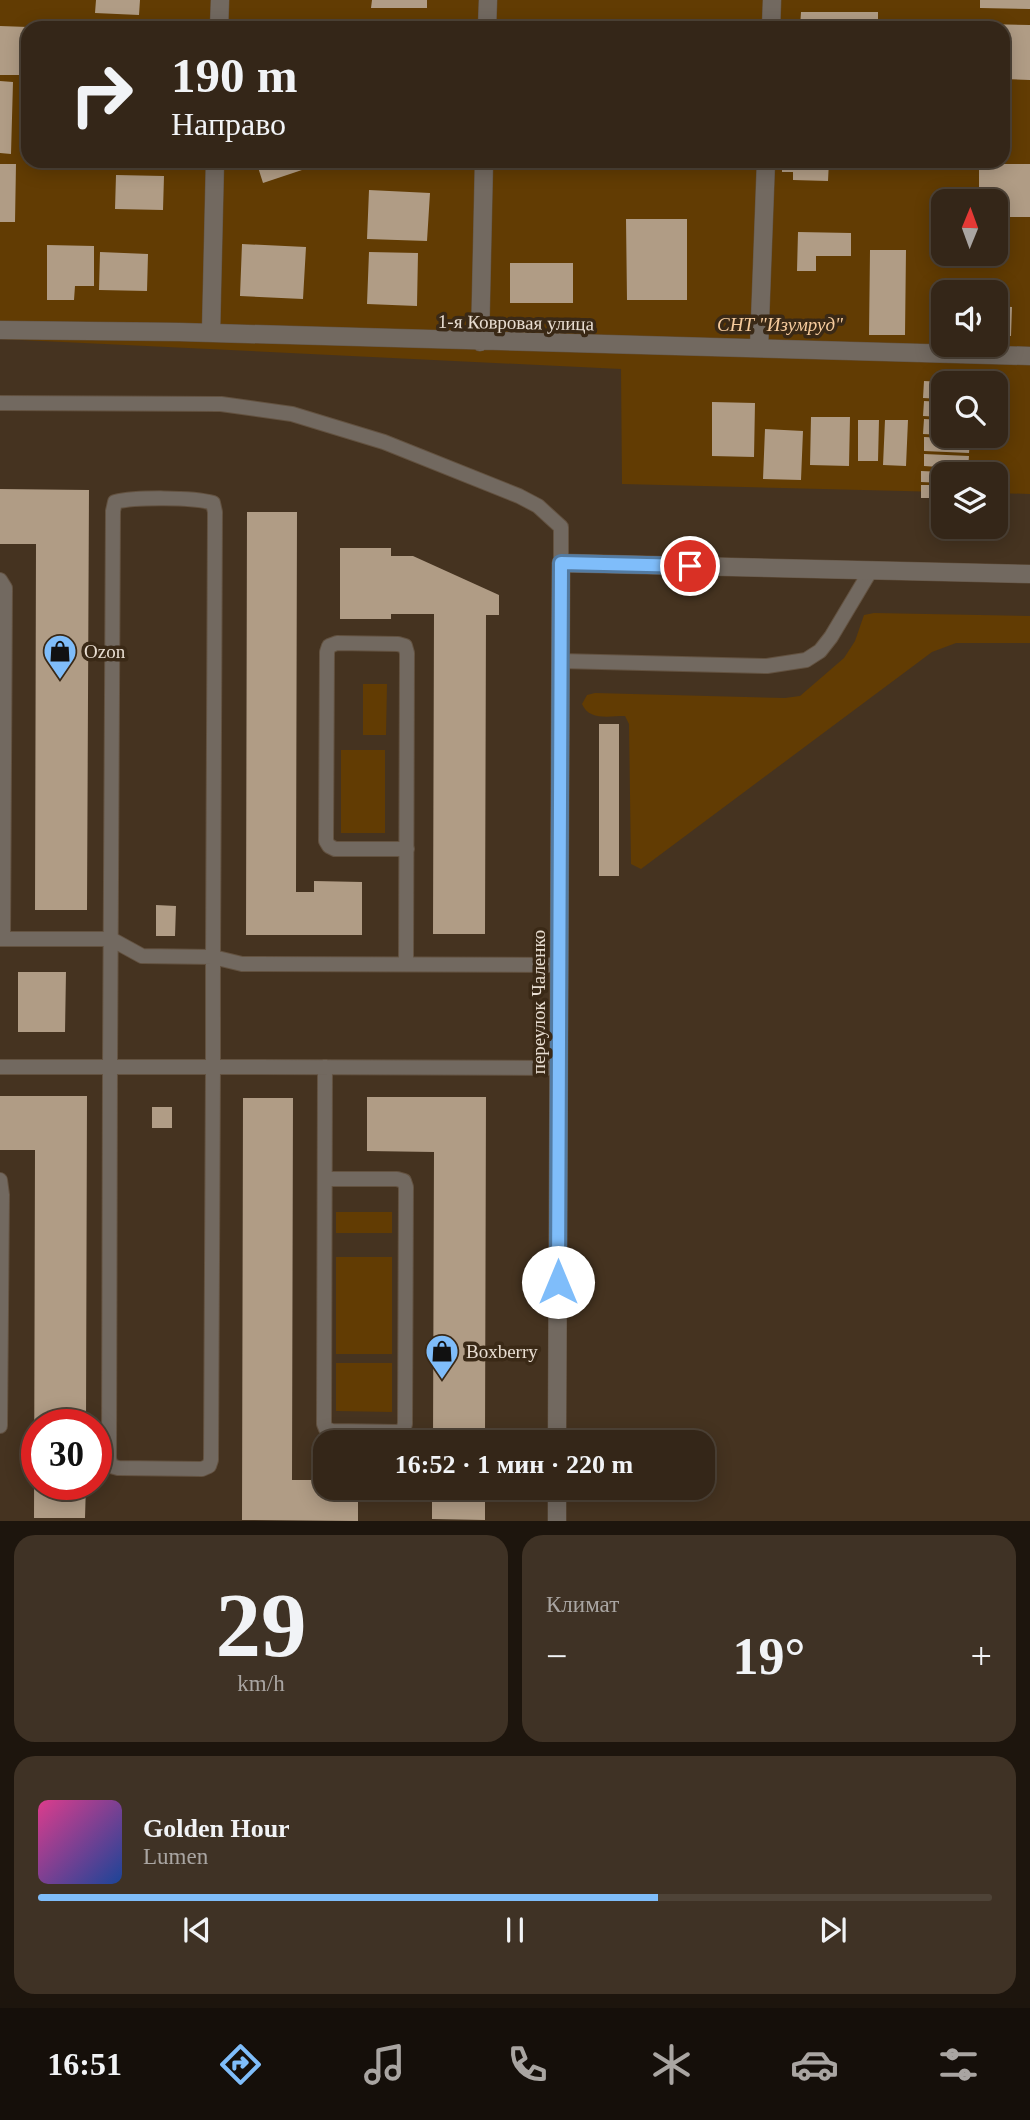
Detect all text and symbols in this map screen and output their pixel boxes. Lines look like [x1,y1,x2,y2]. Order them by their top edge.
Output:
text: 190 m [171,48,298,103]
icon: right [56,49,147,140]
text: Направо [171,106,286,142]
north arrow [931,189,1008,266]
map controls [931,189,1008,539]
button: sound [931,280,1008,357]
street label: 1-я Ковровая улица [438,311,595,334]
park label: СНТ "Изумруд" [717,314,844,335]
button: search [931,371,1008,448]
button: layers [931,462,1008,539]
pin [660,536,720,596]
icon: arrive [671,547,709,585]
shop icon: Ozon [41,632,79,681]
place label: Ozon [84,641,126,662]
street label: переулок Чаленко [528,930,549,1074]
position arrow [521,1245,595,1319]
shop icon: Boxberry [423,1332,461,1381]
place label: Boxberry [466,1341,538,1362]
speed limit sign: 30 [21,1409,112,1500]
text: 16:52 · 1 мин · 220 m [395,1450,633,1479]
text: 29 [216,1575,307,1676]
text: Климат [546,1592,619,1617]
text: 19° [733,1628,805,1685]
text: − [546,1635,567,1677]
text: + [971,1635,992,1677]
text: km/h [237,1671,285,1696]
text: Golden Hour [143,1814,290,1843]
text: Lumen [143,1844,208,1869]
icon: previous [178,1911,216,1949]
icon: pause [496,1911,534,1949]
icon: next [814,1911,852,1949]
icon: directions [216,2040,265,2089]
icon: music [360,2040,409,2089]
icon: phone [503,2040,552,2089]
icon: climate [647,2040,696,2089]
icon: car [790,2040,839,2089]
icon: filters [934,2040,983,2089]
text: 16:51 [47,2046,122,2082]

